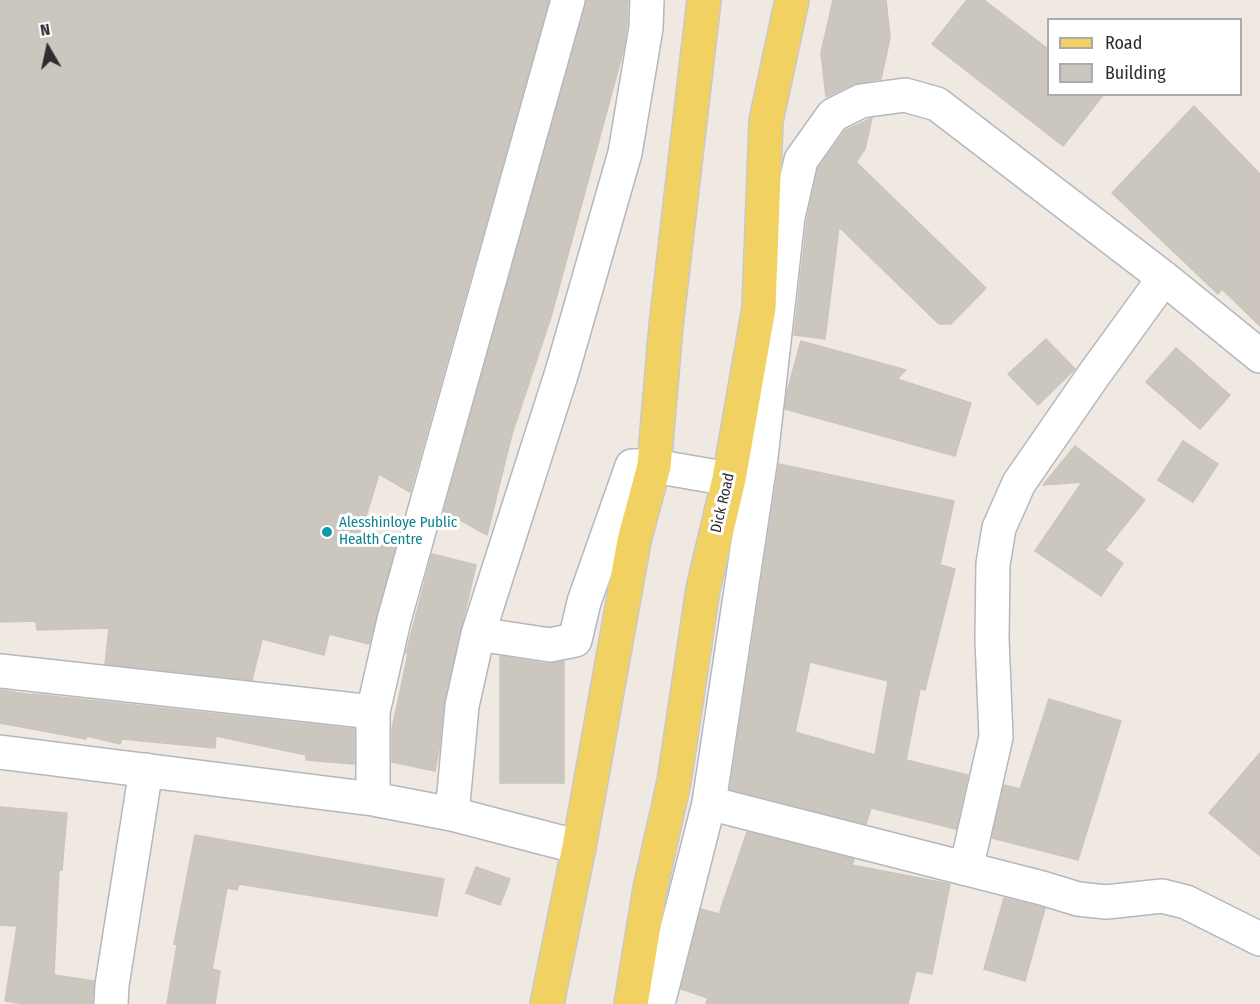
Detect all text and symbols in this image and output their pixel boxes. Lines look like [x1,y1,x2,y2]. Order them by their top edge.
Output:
north arrow [18,18,78,78]
legend [1047,18,1242,96]
text: N [39,20,51,40]
text: Road [1105,32,1142,54]
text: Building [1105,62,1166,84]
street label: Dick Road [707,471,739,535]
place label: Alesshinloye Public Health Centre [339,514,457,549]
marker: Alesshinloye Public Health Centre [320,525,334,539]

